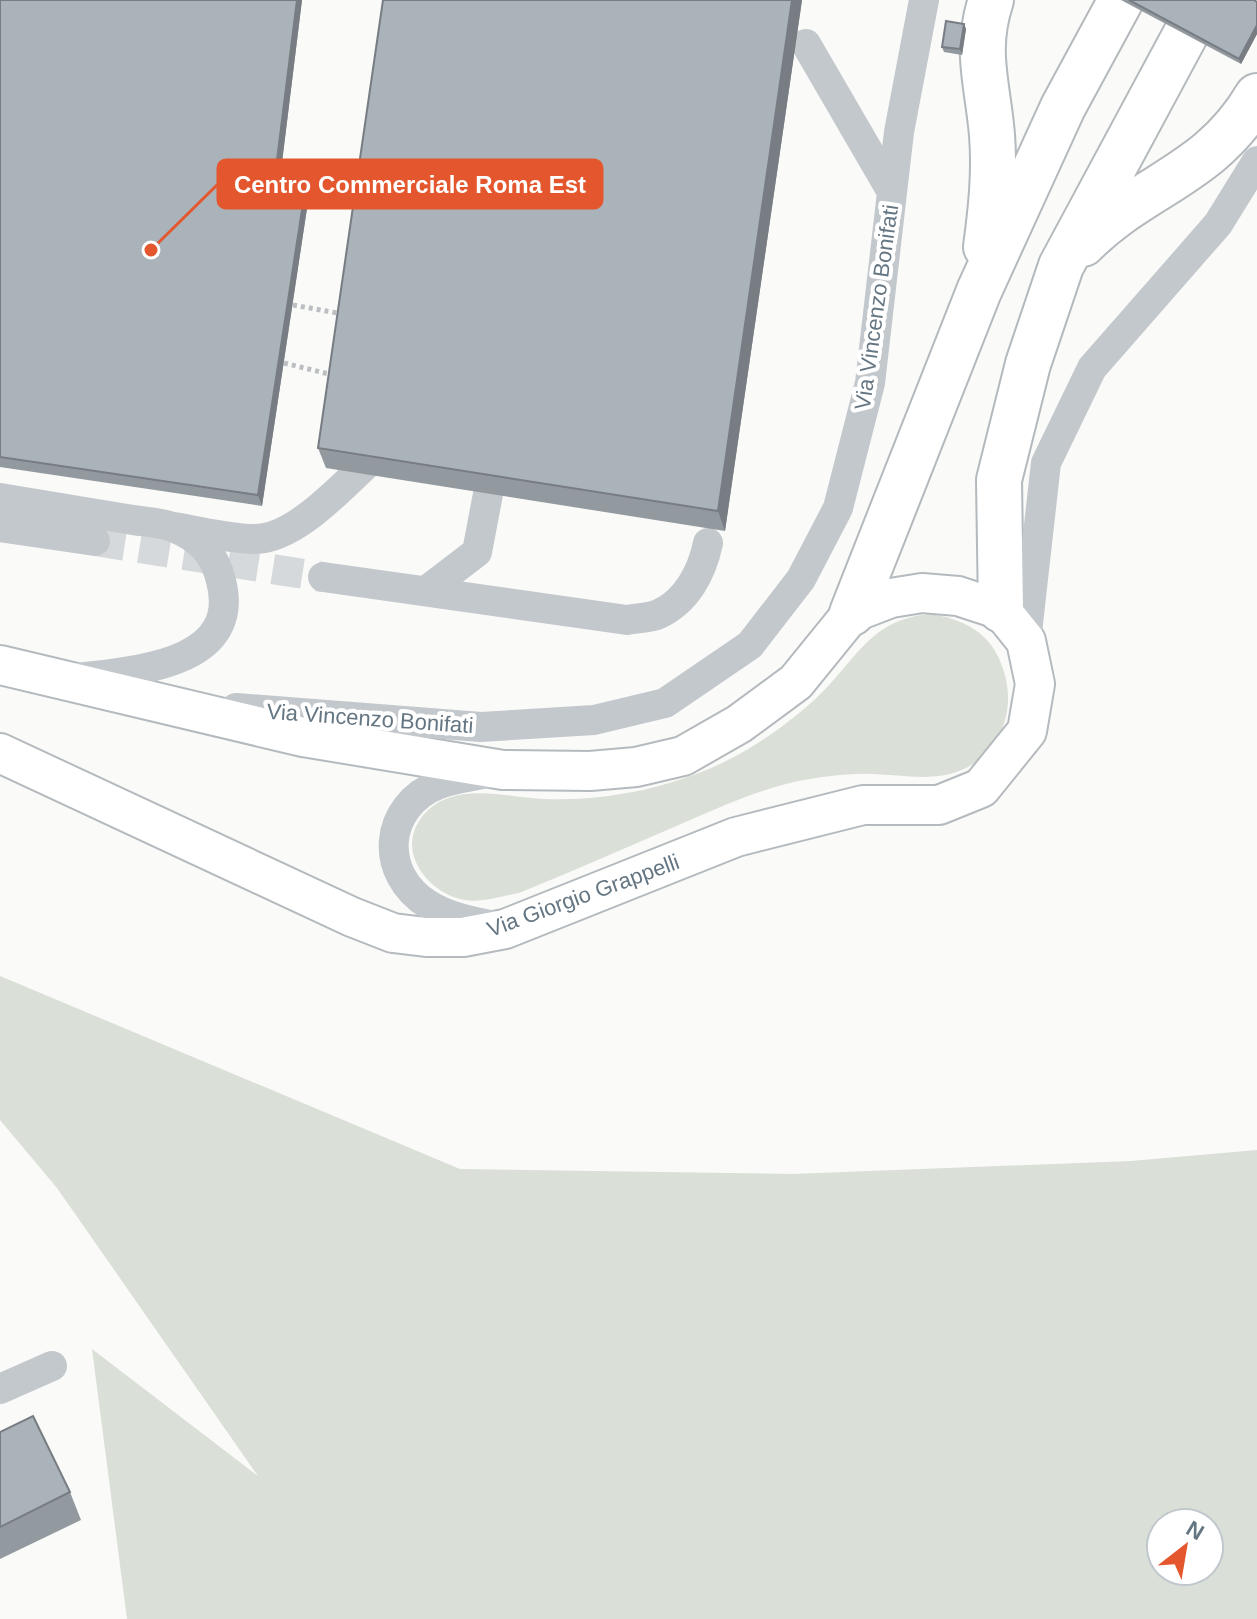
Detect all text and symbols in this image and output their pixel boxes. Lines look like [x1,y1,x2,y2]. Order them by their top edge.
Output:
callout: Centro Commerciale Roma Est [218,160,602,208]
text: Centro Commerciale Roma Est [234,171,586,198]
street label: Via Vincenzo Bonifati [850,203,903,411]
street label: Via Vincenzo Bonifati [266,699,474,738]
street label: Via Giorgio Grappelli [484,849,683,942]
north arrow [1145,1507,1225,1587]
text: N [1182,1515,1208,1545]

